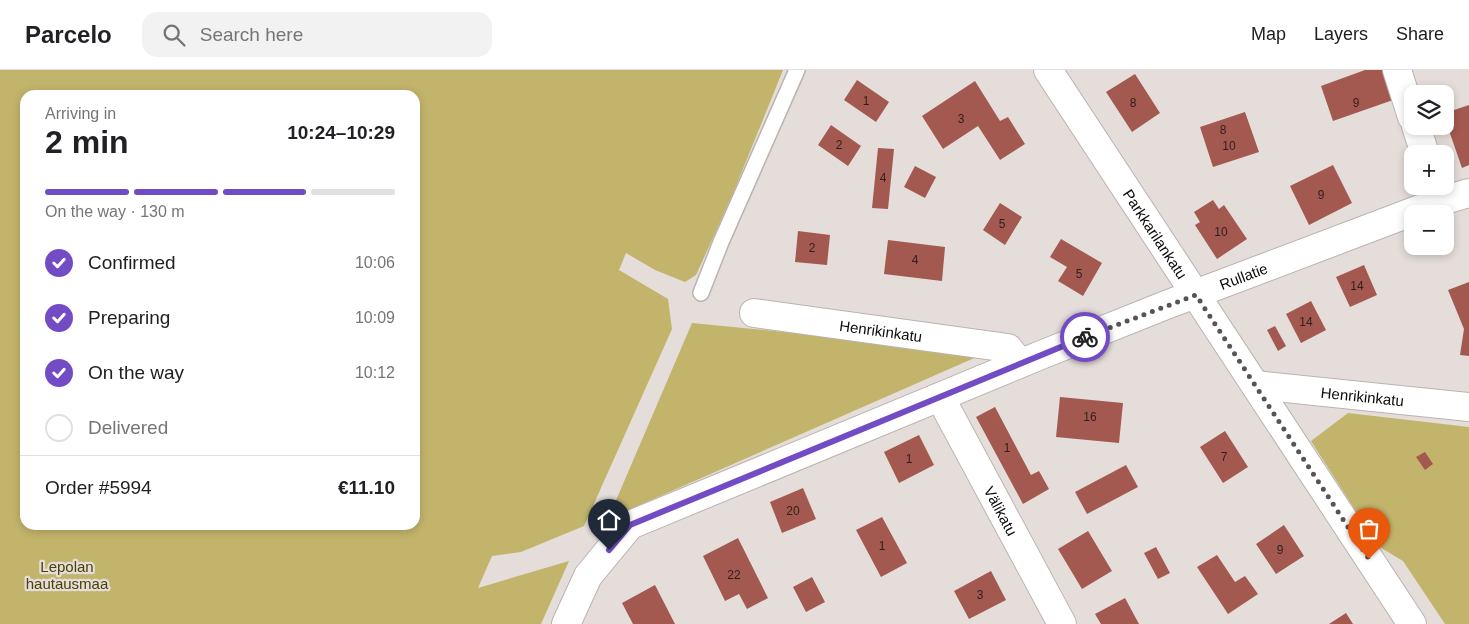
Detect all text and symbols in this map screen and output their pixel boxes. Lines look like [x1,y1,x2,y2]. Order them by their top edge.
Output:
search box [142,12,492,57]
text: Parcelo [25,21,112,48]
icon: search [160,21,188,49]
text: Search here [200,24,303,45]
text: Map [1251,24,1286,44]
text: Layers [1314,24,1368,44]
text: Share [1396,24,1444,44]
map controls [1404,85,1454,255]
button: layers [1404,85,1454,135]
house number: 1 [863,94,870,108]
house number: 8 [1130,96,1137,110]
house number: 9 [1353,96,1360,110]
text: Arriving in [45,105,116,122]
house number: 3 [958,112,965,126]
text: 10:24–10:29 [287,122,395,143]
house number: 8 [1220,123,1227,137]
text: 2 min [45,124,129,160]
house number: 2 [836,138,843,152]
house number: 10 [1222,139,1236,153]
button: + [1404,145,1454,195]
house number: 4 [880,171,887,185]
street label: Parkkarilankatu [1120,186,1191,282]
house number: 9 [1318,188,1325,202]
text: On the way · 130 m [45,203,185,220]
button: − [1404,205,1454,255]
house number: 5 [999,217,1006,231]
house number: 10 [1214,225,1228,239]
house number: 2 [809,241,816,255]
icon: check [45,249,73,277]
text: Confirmed [88,252,176,273]
house number: 4 [912,253,919,267]
text: 10:06 [355,254,395,271]
street label: Rullatie [1217,259,1270,293]
house number: 5 [1076,267,1083,281]
house number: 14 [1350,279,1364,293]
icon: check [45,304,73,332]
text: Preparing [88,307,170,328]
text: 10:09 [355,309,395,326]
courier [1060,312,1110,362]
house number: 14 [1299,315,1313,329]
street label: Henrikinkatu [838,316,923,345]
icon: bike [1071,323,1099,351]
icon: check [45,359,73,387]
text: On the way [88,362,184,383]
text: 10:12 [355,364,395,381]
street label: Henrikinkatu [1320,383,1405,409]
house number: 16 [1083,410,1097,424]
text: Delivered [88,417,168,438]
house number: 1 [1004,441,1011,455]
house number: 7 [1221,450,1228,464]
house number: 1 [906,452,913,466]
text: Order #5994 [45,477,152,498]
text: €11.10 [338,477,395,498]
street label: Välikatu [981,483,1021,538]
pin [588,499,630,550]
house number: 20 [786,504,800,518]
icon: home [595,506,623,534]
pin [1348,508,1390,559]
icon: bag [1355,515,1383,543]
house number: 1 [879,539,886,553]
house number: 9 [1277,543,1284,557]
park label: Lepolan hautausmaa [26,558,109,592]
house number: 22 [727,568,741,582]
house number: 3 [977,588,984,602]

